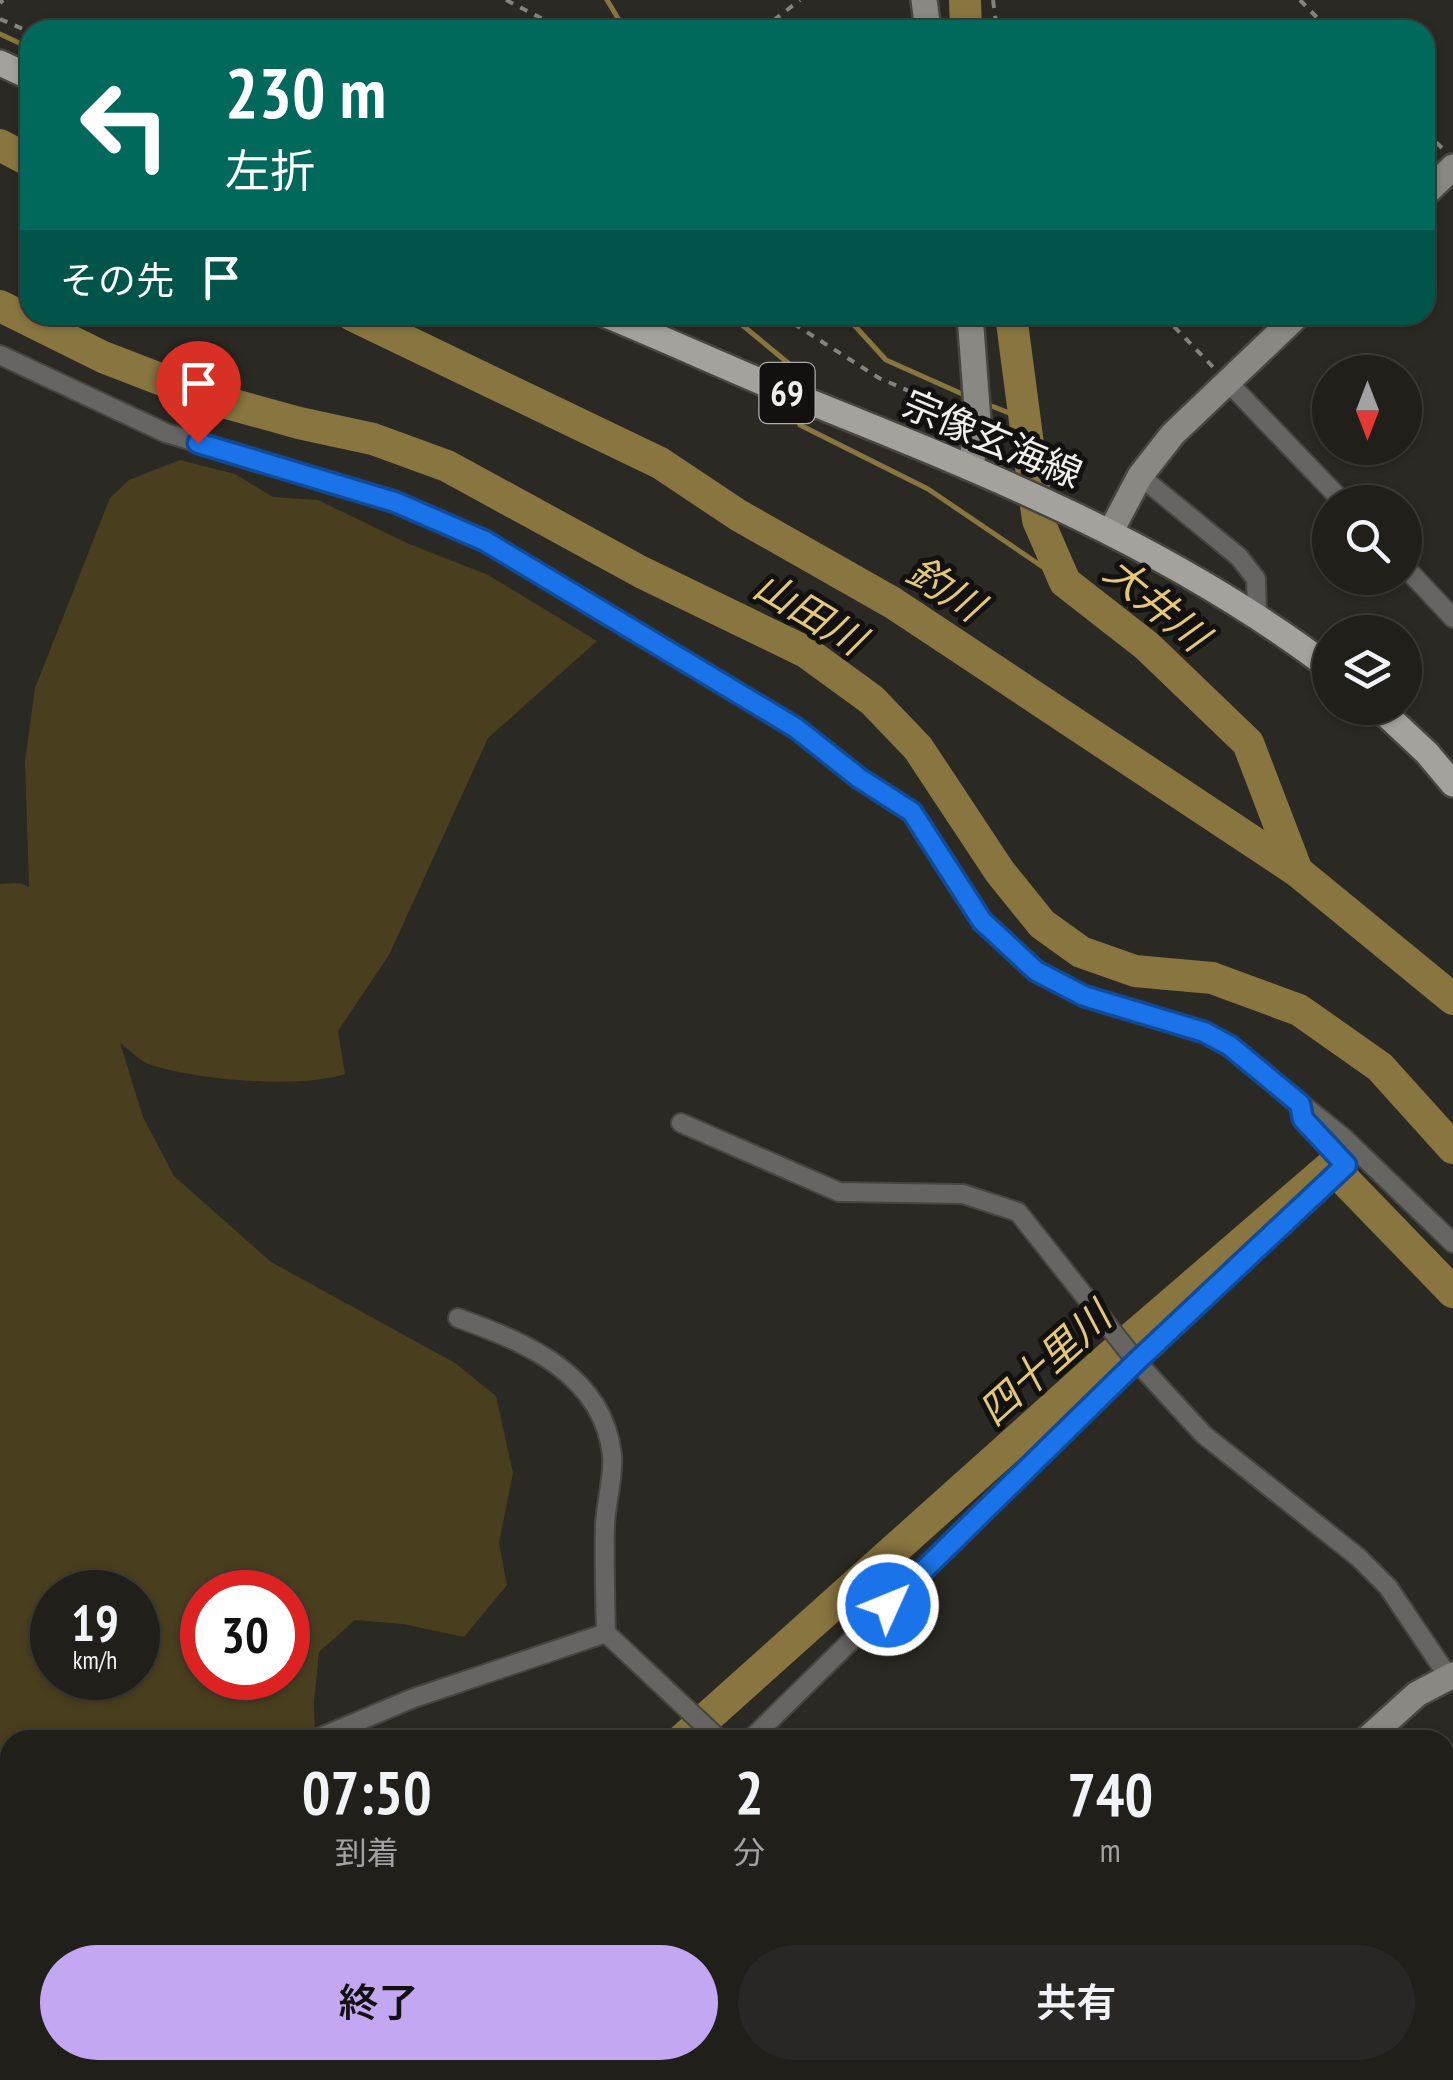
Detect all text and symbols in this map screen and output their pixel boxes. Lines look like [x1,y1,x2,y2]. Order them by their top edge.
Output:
text: 230 m [225,47,386,137]
icon: left [60,60,190,190]
text: 左折 [225,141,315,199]
icon: arrive [194,250,249,305]
text: その先 [60,255,174,304]
pin [156,341,241,444]
north arrow [1312,355,1422,465]
map controls [1312,355,1422,725]
icon: arrive [171,356,226,411]
road number: 69 [760,363,814,423]
street label: 宗像玄海線 [896,378,1090,498]
button: search [1312,485,1422,595]
water label: 釣川 [898,544,997,634]
water label: 大井川 [1094,545,1223,664]
water label: 山田川 [745,559,878,667]
button: layers [1312,615,1422,725]
water label: 四十里川 [967,1287,1124,1436]
position arrow [836,1553,940,1657]
speed limit sign: 30 [180,1570,310,1700]
text: 19 [71,1590,119,1655]
text: km/h [73,1644,117,1676]
text: 07:50 [302,1753,432,1831]
text: 2 [735,1753,764,1831]
text: 740 [1067,1755,1153,1833]
text: m [1100,1829,1121,1871]
text: 到着 [335,1831,399,1873]
text: 分 [733,1831,765,1873]
button: 終了 [40,1945,718,2060]
button: 共有 [738,1945,1415,2060]

